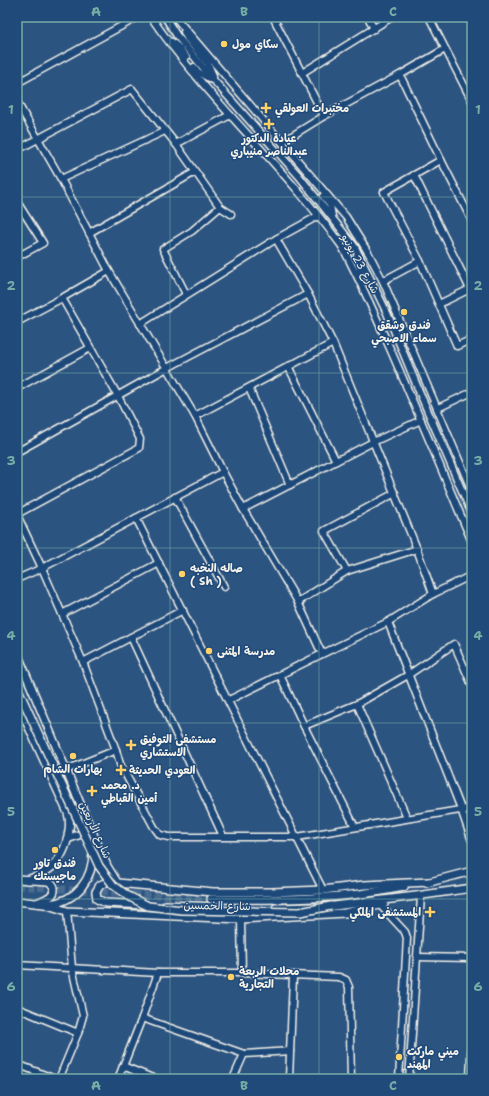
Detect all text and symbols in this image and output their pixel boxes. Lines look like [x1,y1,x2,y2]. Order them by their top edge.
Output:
text: A [91,3,101,20]
text: B [240,3,248,20]
text: C [389,3,397,20]
place label: سكاي مول [232,37,278,53]
marker: سكاي مول [219,39,229,49]
text: 1 [8,101,14,118]
place label: مختبرات العولقي [275,101,349,118]
text: 1 [475,101,481,118]
marker: مختبرات العولقي [260,102,272,114]
marker: عيادة الدكتور عبدالناصر منيباري [263,118,275,130]
place label: عيادة الدكتور عبدالناصر منيباري [231,131,308,160]
street label: شارع 23 يونيو [336,231,383,297]
text: 2 [6,277,16,294]
text: 2 [473,277,483,294]
marker: فندق وشقق سماء الاصبحي [399,307,409,317]
place label: فندق وشقق سماء الاصبحي [371,318,437,348]
text: 3 [6,452,16,469]
text: 3 [473,452,483,469]
place label: صاله النخبه ( Sh ) [190,561,243,589]
marker: صاله النخبه ( Sh ) [177,569,187,579]
text: 4 [6,627,16,644]
text: 4 [473,627,483,644]
place label: مدرسة المثنى [217,644,275,659]
marker: مدرسة المثنى [204,646,214,656]
place label: مستشفى التوفيق الاستشاري [140,732,217,761]
marker: مستشفى التوفيق الاستشاري [125,739,137,751]
marker: بهارات الشام [68,751,78,761]
place label: بهارات الشام [44,762,102,778]
place label: العودي الحديثة [129,763,196,779]
marker: العودي الحديثة [116,765,126,775]
place label: د. محمد أمين القباطي [101,778,157,808]
marker: د. محمد أمين القباطي [86,785,98,797]
street label: شارع الأربعين [74,799,115,861]
text: 5 [7,803,15,820]
text: 5 [474,803,482,820]
marker: فندق تاور ماجيستك [50,845,60,855]
place label: فندق تاور ماجيستك [33,856,76,884]
street label: شارع الخمسين [183,898,251,915]
place label: المستشفى الملكي [350,905,421,922]
marker: المستشفى الملكي [424,906,436,918]
place label: محلات الربعة التجارية [239,964,299,992]
marker: محلات الربعة التجارية [226,972,236,982]
text: 6 [6,978,16,995]
text: 6 [473,978,483,995]
place label: ميني ماركت المهند [407,1044,459,1072]
marker: ميني ماركت المهند [394,1052,404,1062]
text: A [91,1077,101,1094]
text: B [240,1077,248,1094]
text: C [389,1077,397,1094]

